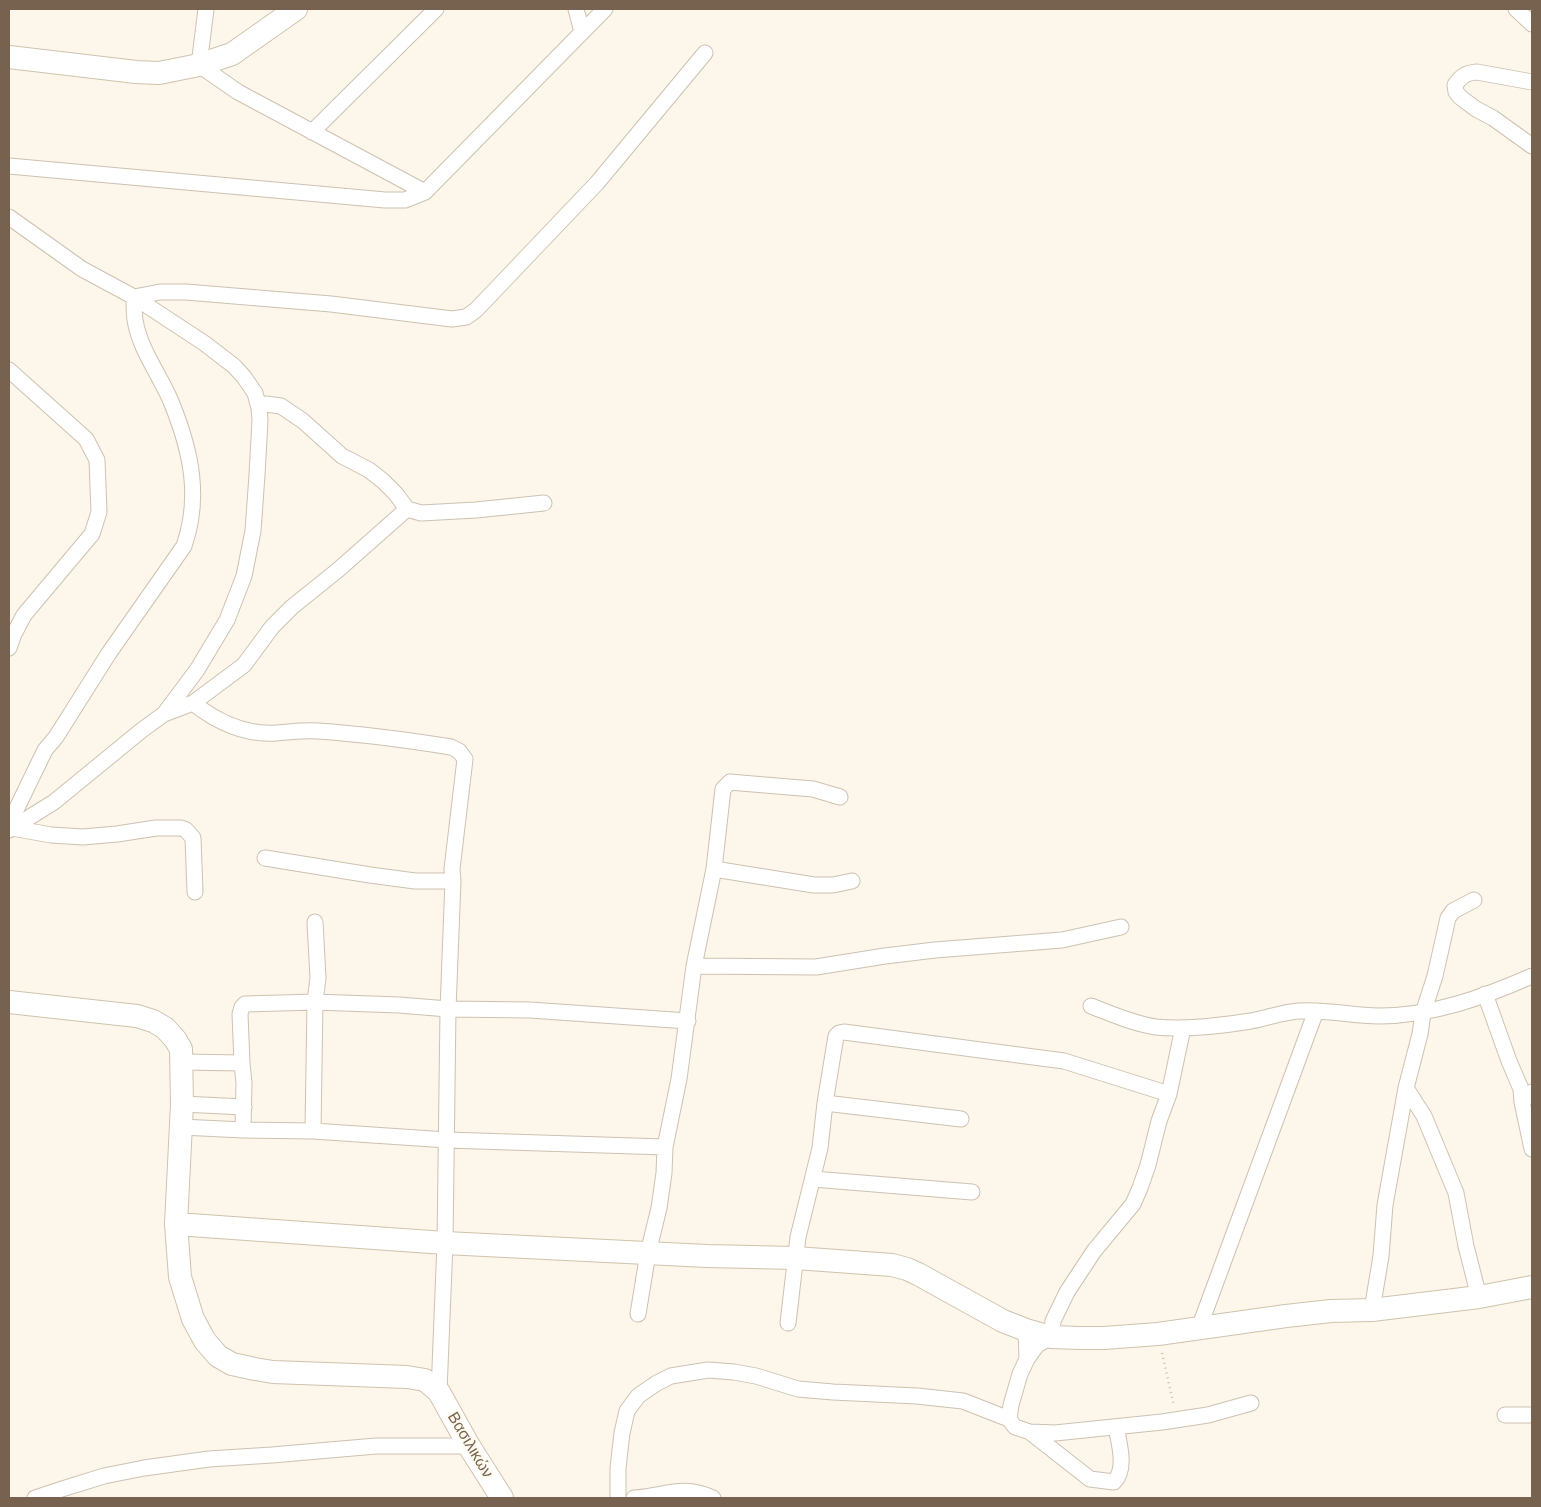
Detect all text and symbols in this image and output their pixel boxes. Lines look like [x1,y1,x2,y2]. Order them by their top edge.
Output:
street label: Βασιλικών [443,1409,497,1481]

